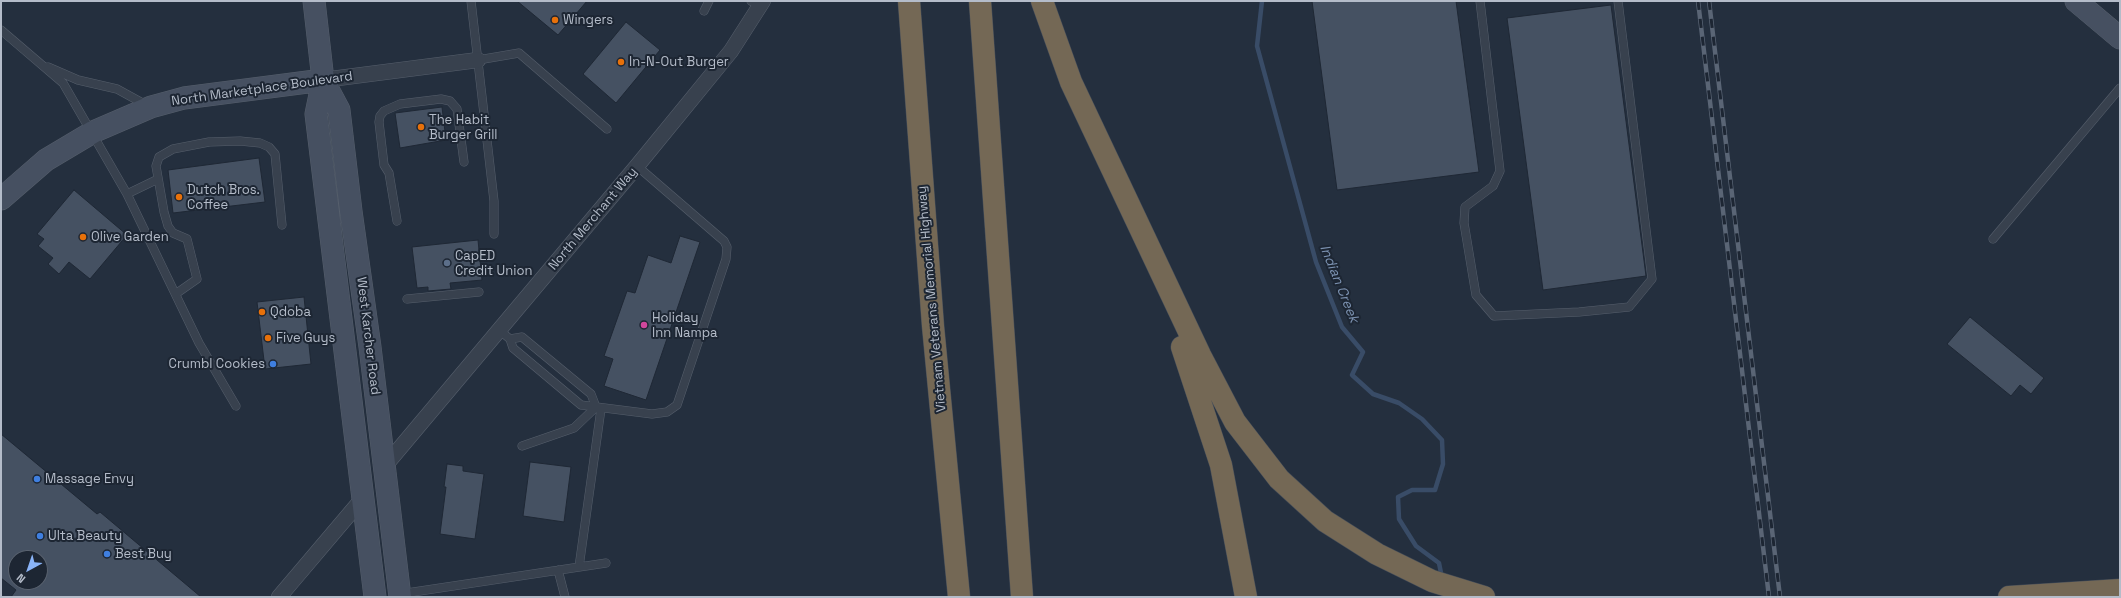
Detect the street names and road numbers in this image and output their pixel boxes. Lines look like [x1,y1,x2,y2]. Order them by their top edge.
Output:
street label: North Marketplace Boulevard [170,69,354,109]
street label: North Merchant Way [545,164,641,274]
street label: Vietnam Veterans Memorial Highway [914,185,950,413]
street label: West Karcher Road [353,276,383,396]

